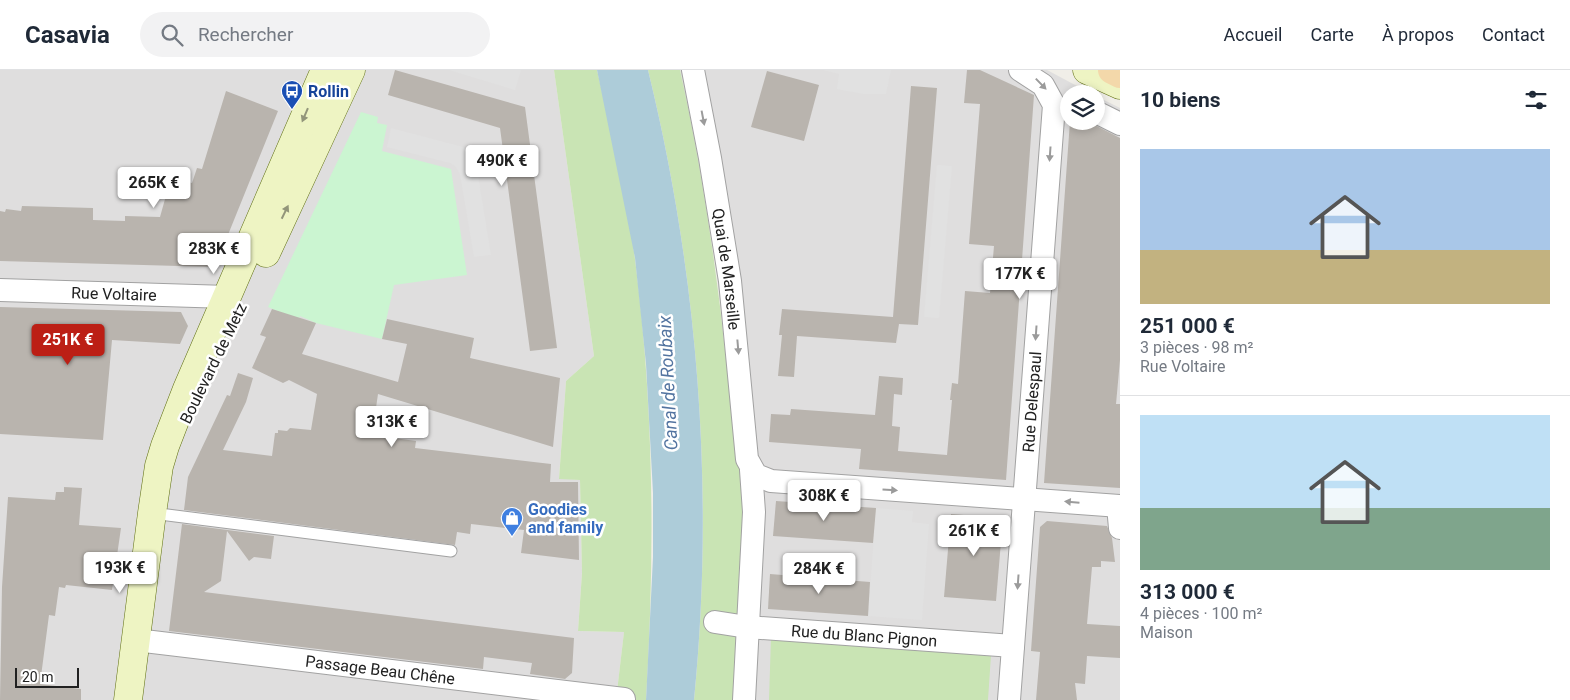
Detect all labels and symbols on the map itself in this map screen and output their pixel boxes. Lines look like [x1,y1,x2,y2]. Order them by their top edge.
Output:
one-way arrow [1035,78,1047,90]
bus stop icon: Rollin [280,79,304,110]
place label: Rollin [308,82,349,101]
one-way arrow [301,108,309,122]
one-way arrow [699,110,707,126]
pin: 490K € [461,144,543,187]
one-way arrow [1046,146,1054,162]
pin: 265K € [113,166,195,209]
one-way arrow [281,205,289,219]
street label: Quai de Marseille [708,207,744,331]
pin: 283K € [173,232,255,275]
pin: 177K € [979,258,1061,300]
street label: Rue Voltaire [71,283,157,305]
street label: Boulevard de Metz [176,300,251,427]
water label: Canal de Roubaix [653,315,682,451]
pin: 251K € [27,324,109,366]
one-way arrow [1032,325,1040,341]
one-way arrow [734,340,742,356]
street label: Rue Delespaul [1019,351,1045,453]
pin: 313K € [351,406,433,448]
pin: 308K € [783,480,865,522]
one-way arrow [882,486,898,494]
one-way arrow [1064,498,1080,506]
place label: Goodies and family [528,500,604,537]
shop icon: Goodies and family [500,506,524,537]
pin: 261K € [933,514,1015,557]
pin: 193K € [79,552,161,594]
pin: 284K € [778,552,860,595]
one-way arrow [1013,574,1021,590]
street label: Rue du Blanc Pignon [791,621,938,651]
street label: Passage Beau Chêne [304,652,456,688]
scale bar [15,665,79,688]

